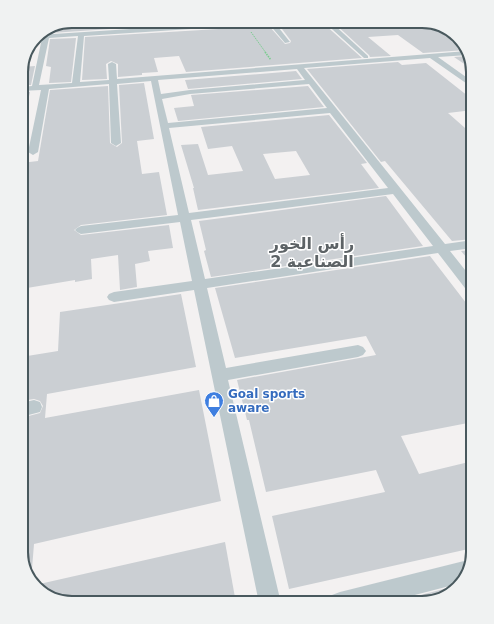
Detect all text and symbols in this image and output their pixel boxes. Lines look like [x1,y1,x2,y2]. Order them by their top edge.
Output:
district label: رأس الخور الصناعية 2 [269,233,354,271]
place label: Goal sports aware [228,387,305,415]
shop icon: Goal sports aware [203,390,225,418]

